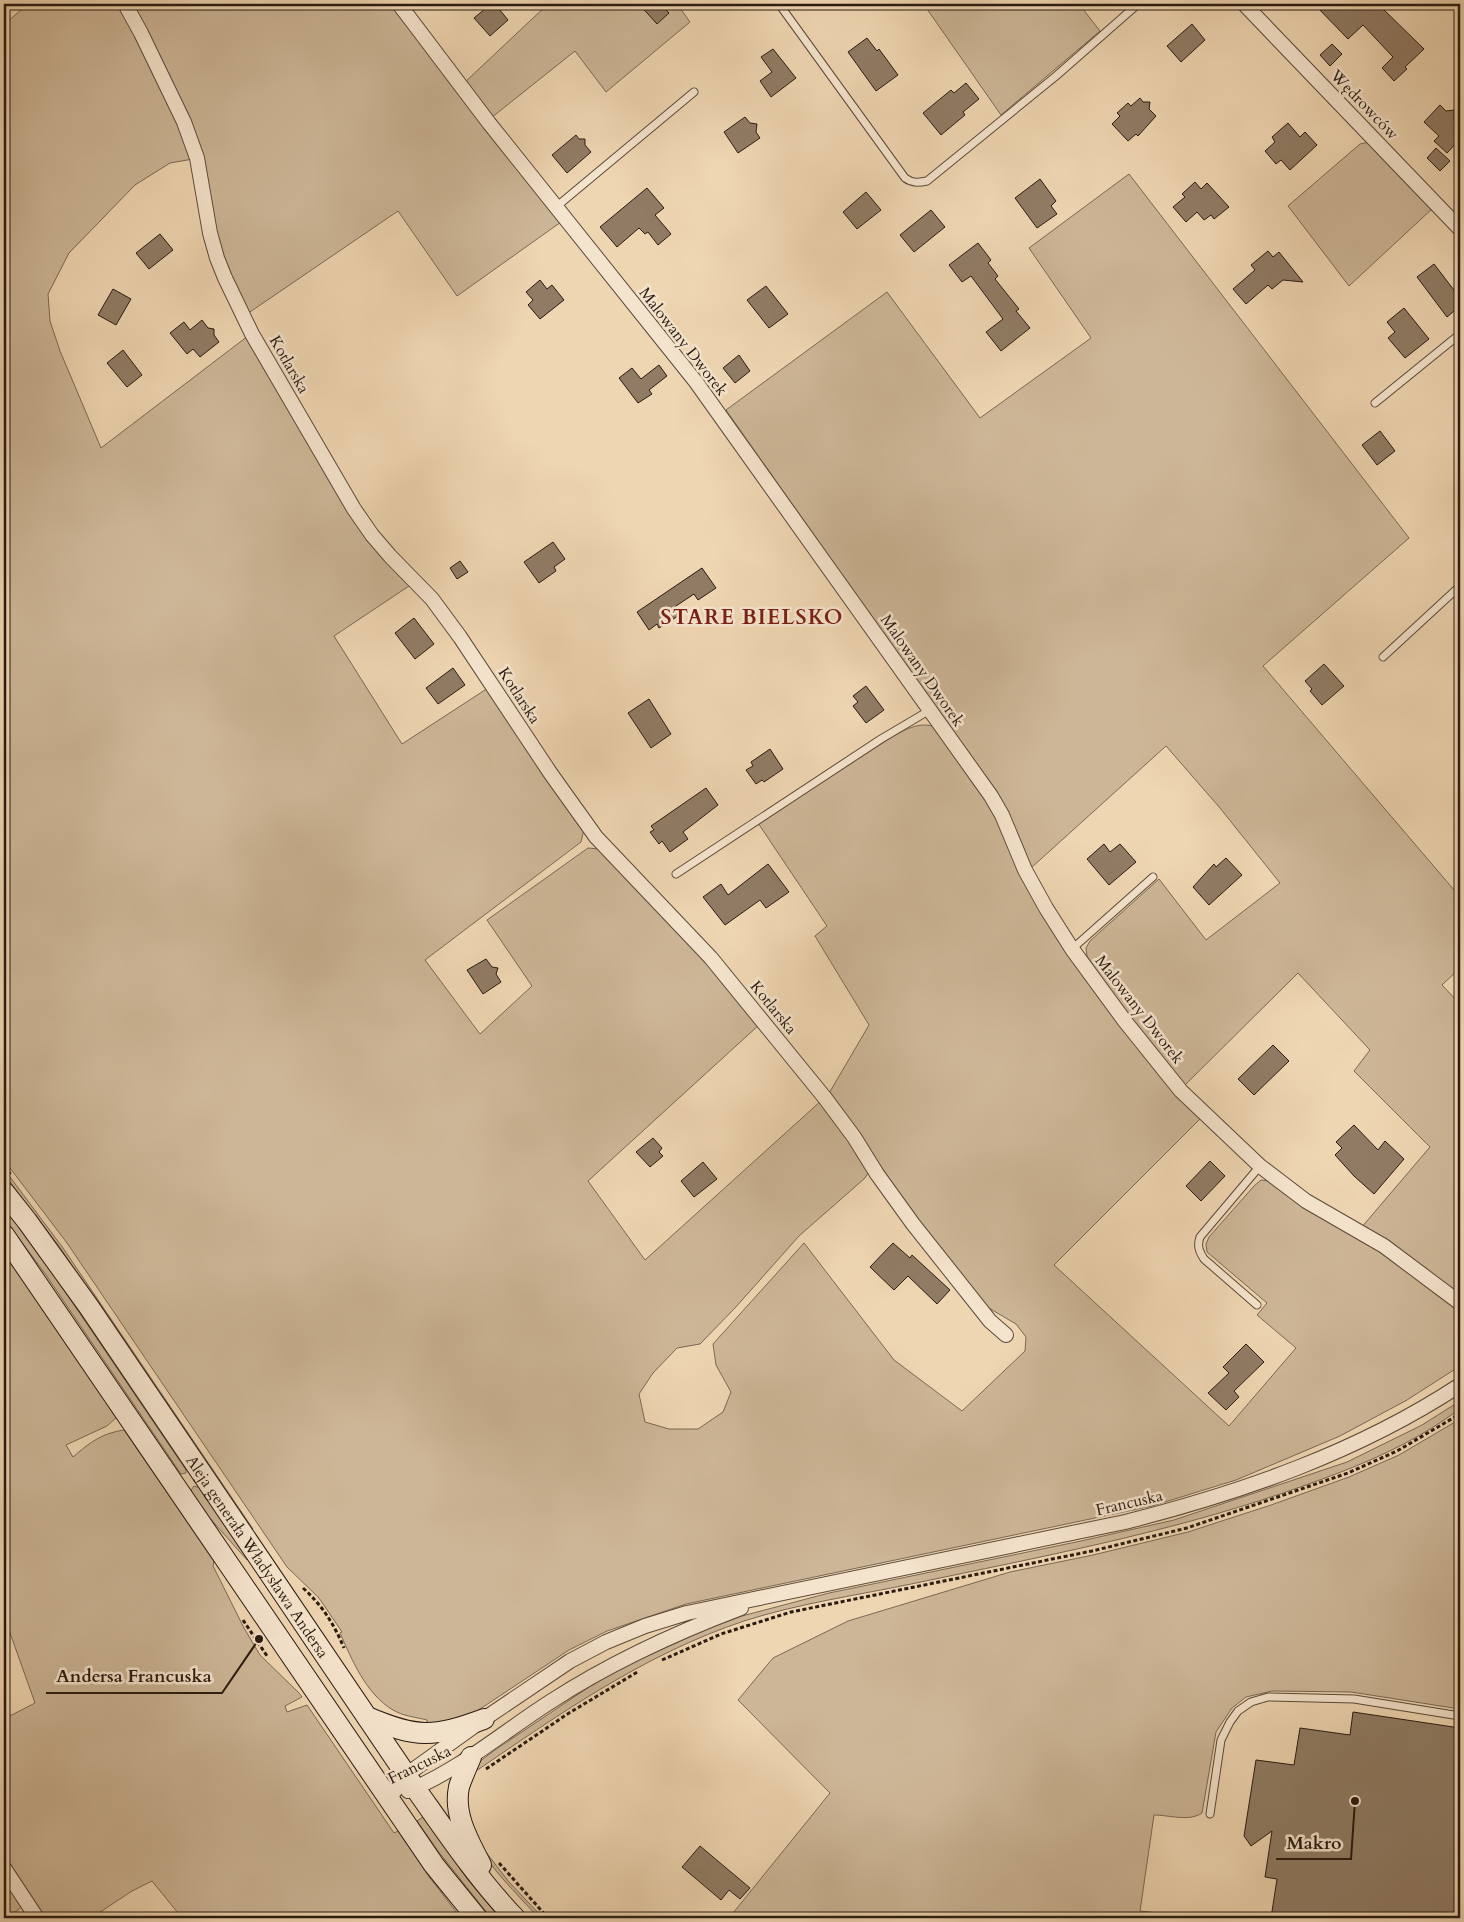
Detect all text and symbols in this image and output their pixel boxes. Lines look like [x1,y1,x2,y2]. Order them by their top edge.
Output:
street label: Wędrowców [1325,64,1403,145]
street label: Malowany Dworek [634,283,733,401]
street label: Kotlarska [264,332,315,397]
district label: STARE BIELSKO [661,603,843,632]
street label: Malowany Dworek [875,610,969,731]
street label: Kotlarska [493,663,546,728]
street label: Malowany Dworek [1090,951,1189,1069]
street label: Kotlarska [745,976,802,1039]
street label: Aleja generała Władysława Andersa [180,1451,334,1663]
street label: Francuska [1094,1485,1165,1521]
callout: Andersa Francuska [46,1660,222,1693]
text: Andersa Francuska [56,1664,212,1689]
street label: Francuska [384,1740,455,1790]
callout: Makro [1276,1826,1351,1859]
text: Makro [1286,1831,1342,1856]

